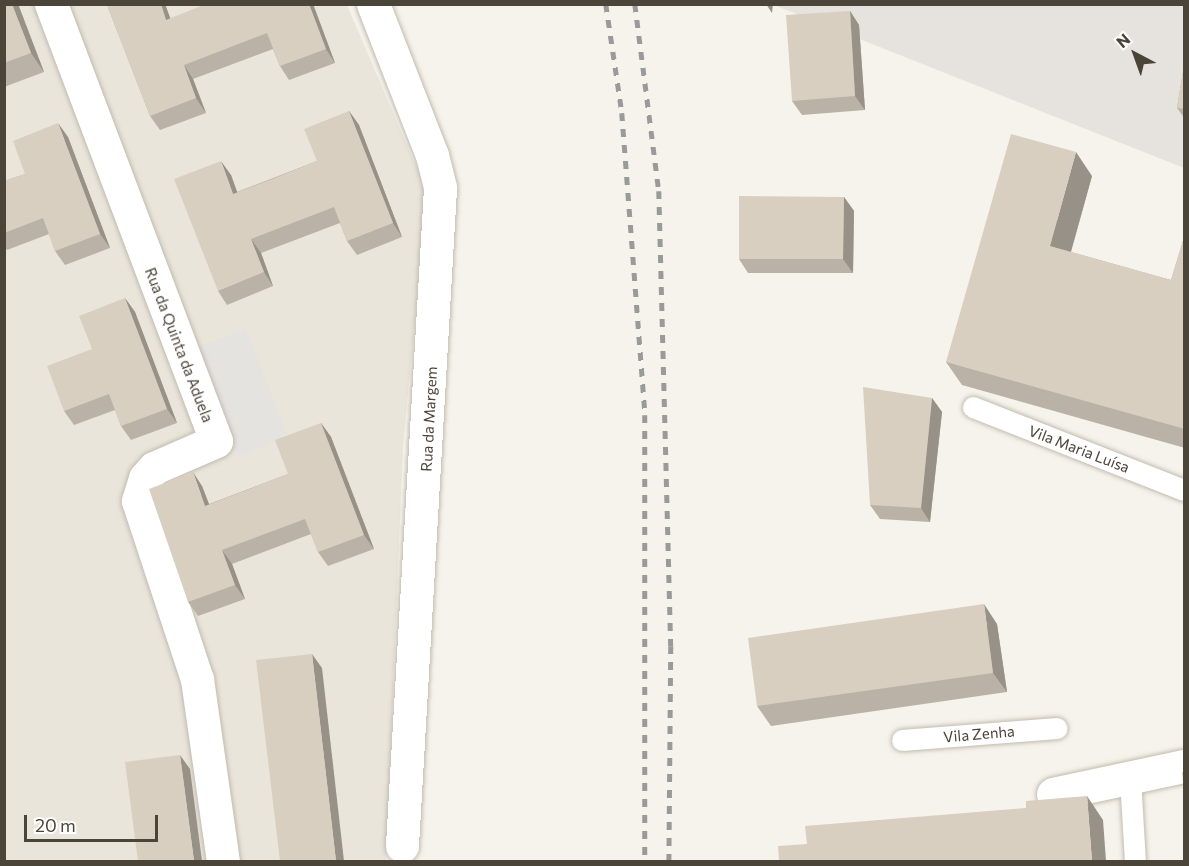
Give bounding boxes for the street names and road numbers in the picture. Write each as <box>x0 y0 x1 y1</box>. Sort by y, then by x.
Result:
street label: Rua da Quinta da Aduela <box>141 265 217 425</box>
street label: Rua da Margem <box>417 366 441 472</box>
street label: Vila Maria Luísa <box>1026 421 1132 477</box>
street label: Vila Zenha <box>943 722 1015 746</box>

